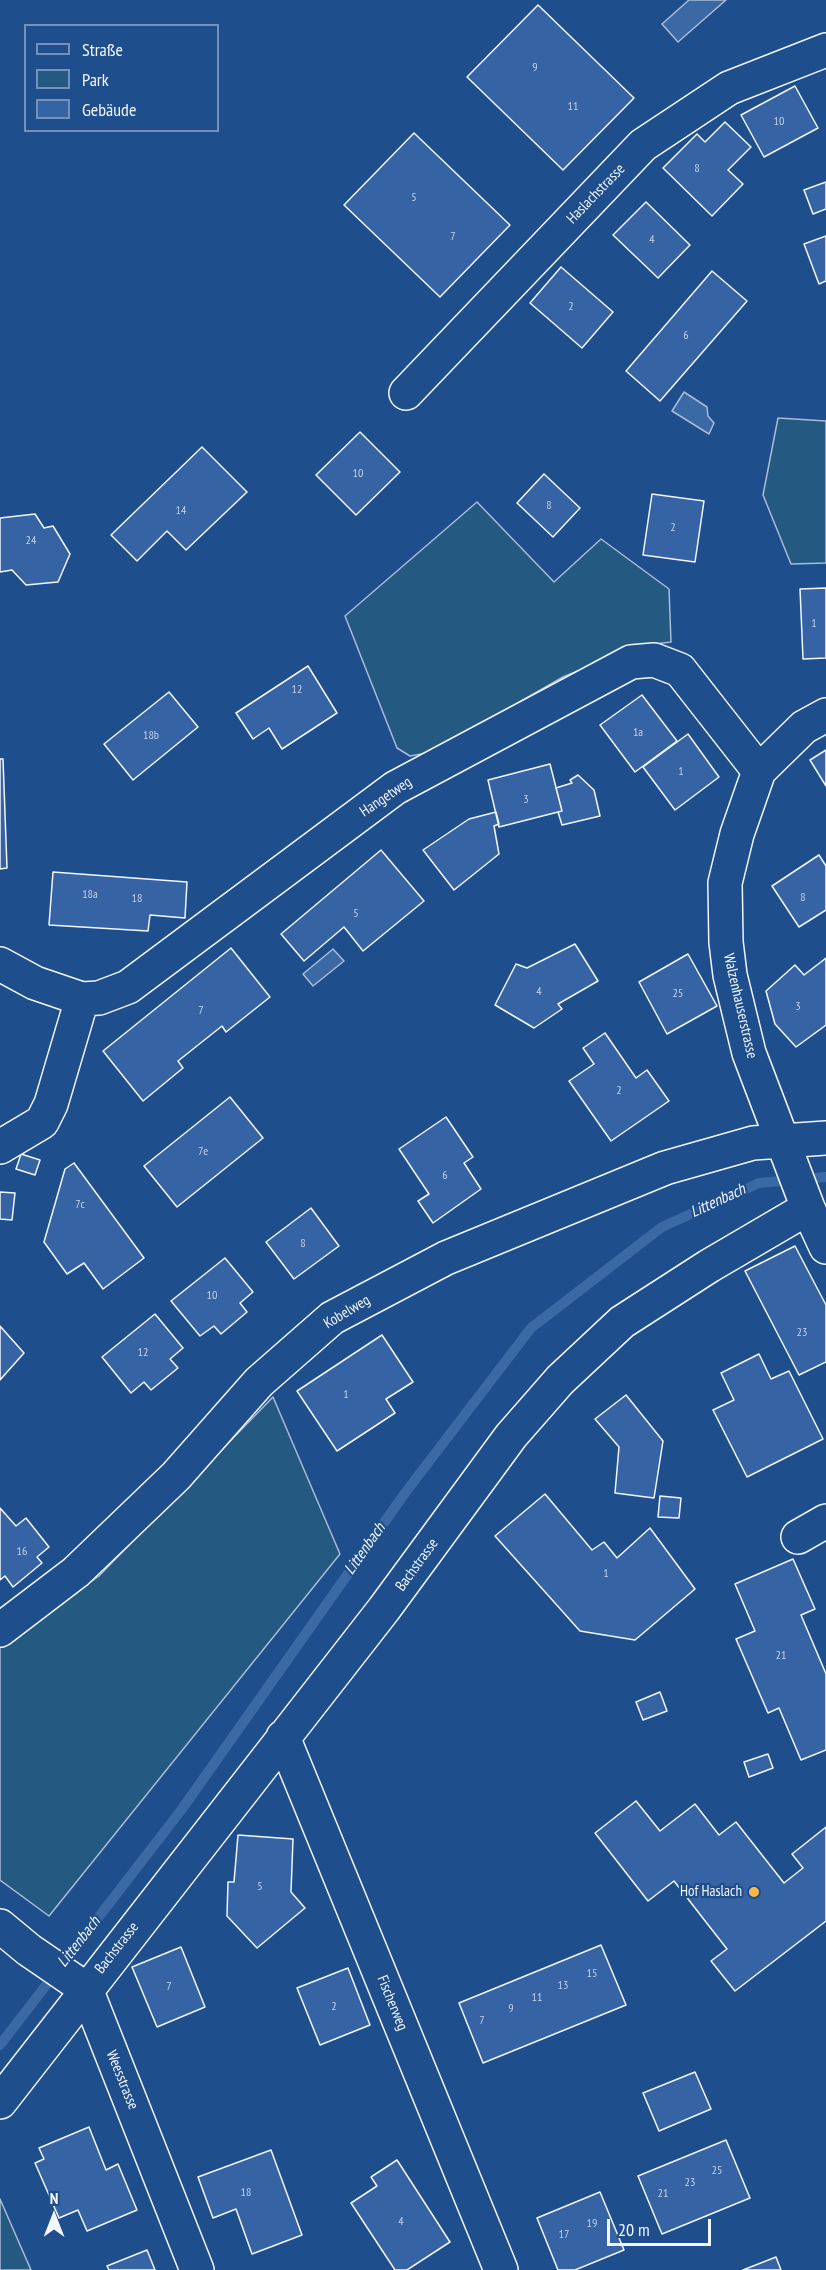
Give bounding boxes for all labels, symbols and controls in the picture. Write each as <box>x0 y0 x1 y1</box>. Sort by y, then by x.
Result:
legend <box>24 24 219 132</box>
text: Straße <box>82 38 123 61</box>
house number: 9 <box>532 61 538 75</box>
text: Park <box>82 68 109 91</box>
text: Gebäude <box>82 98 136 121</box>
house number: 11 <box>568 100 578 114</box>
house number: 10 <box>774 115 784 129</box>
street label: Haslachstrasse <box>563 160 629 228</box>
house number: 8 <box>694 162 700 176</box>
house number: 5 <box>411 191 417 205</box>
house number: 7 <box>450 230 456 244</box>
house number: 4 <box>649 233 655 247</box>
house number: 2 <box>568 300 574 314</box>
house number: 6 <box>683 329 689 343</box>
house number: 10 <box>353 467 363 481</box>
house number: 8 <box>546 499 552 513</box>
house number: 14 <box>176 504 186 518</box>
house number: 2 <box>670 521 676 535</box>
house number: 24 <box>26 534 36 548</box>
house number: 1 <box>811 617 817 631</box>
house number: 12 <box>292 683 302 697</box>
house number: 1a <box>633 726 643 740</box>
house number: 18b <box>143 729 159 743</box>
house number: 1 <box>678 765 684 779</box>
street label: Hangetweg <box>357 773 415 821</box>
house number: 3 <box>523 793 529 807</box>
house number: 18a <box>82 888 98 902</box>
house number: 8 <box>800 891 806 905</box>
house number: 18 <box>132 892 142 906</box>
house number: 5 <box>353 907 359 921</box>
street label: Walzenhauserstrasse <box>719 952 761 1060</box>
house number: 4 <box>536 985 542 999</box>
house number: 25 <box>673 987 683 1001</box>
house number: 3 <box>795 1000 801 1014</box>
house number: 7 <box>198 1004 204 1018</box>
house number: 2 <box>616 1084 622 1098</box>
house number: 7e <box>198 1145 208 1159</box>
house number: 6 <box>442 1169 448 1183</box>
water label: Littenbach <box>687 1180 749 1222</box>
house number: 7c <box>75 1198 85 1212</box>
house number: 8 <box>300 1237 306 1251</box>
house number: 10 <box>207 1289 217 1303</box>
street label: Kobelweg <box>321 1291 373 1333</box>
house number: 23 <box>797 1326 807 1340</box>
house number: 12 <box>138 1346 148 1360</box>
house number: 1 <box>343 1388 349 1402</box>
water label: Littenbach <box>340 1520 390 1578</box>
street label: Bachstrasse <box>392 1535 442 1595</box>
house number: 16 <box>17 1545 27 1559</box>
house number: 1 <box>603 1567 609 1581</box>
house number: 21 <box>776 1649 786 1663</box>
house number: 5 <box>257 1880 263 1894</box>
place label: Hof Haslach <box>680 1883 742 1901</box>
marker: Hof Haslach <box>747 1885 761 1899</box>
water label: Littenbach <box>53 1913 105 1971</box>
street label: Bachstrasse <box>91 1919 143 1977</box>
house number: 15 <box>587 1967 597 1981</box>
street label: Fischerweg <box>373 1973 411 2033</box>
house number: 13 <box>558 1979 568 1993</box>
house number: 7 <box>166 1980 172 1994</box>
house number: 11 <box>532 1991 542 2005</box>
house number: 2 <box>331 2000 337 2014</box>
house number: 9 <box>508 2002 514 2016</box>
house number: 7 <box>479 2014 485 2028</box>
street label: Weesstrasse <box>102 2048 142 2112</box>
house number: 25 <box>712 2164 722 2178</box>
house number: 23 <box>685 2176 695 2190</box>
north arrow <box>24 2186 84 2246</box>
house number: 18 <box>241 2186 251 2200</box>
house number: 21 <box>658 2187 668 2201</box>
text: N <box>50 2188 58 2208</box>
scale bar <box>610 2207 714 2245</box>
house number: 4 <box>398 2215 404 2229</box>
house number: 19 <box>587 2217 597 2231</box>
text: 20 m <box>618 2218 650 2241</box>
house number: 17 <box>559 2228 569 2242</box>

